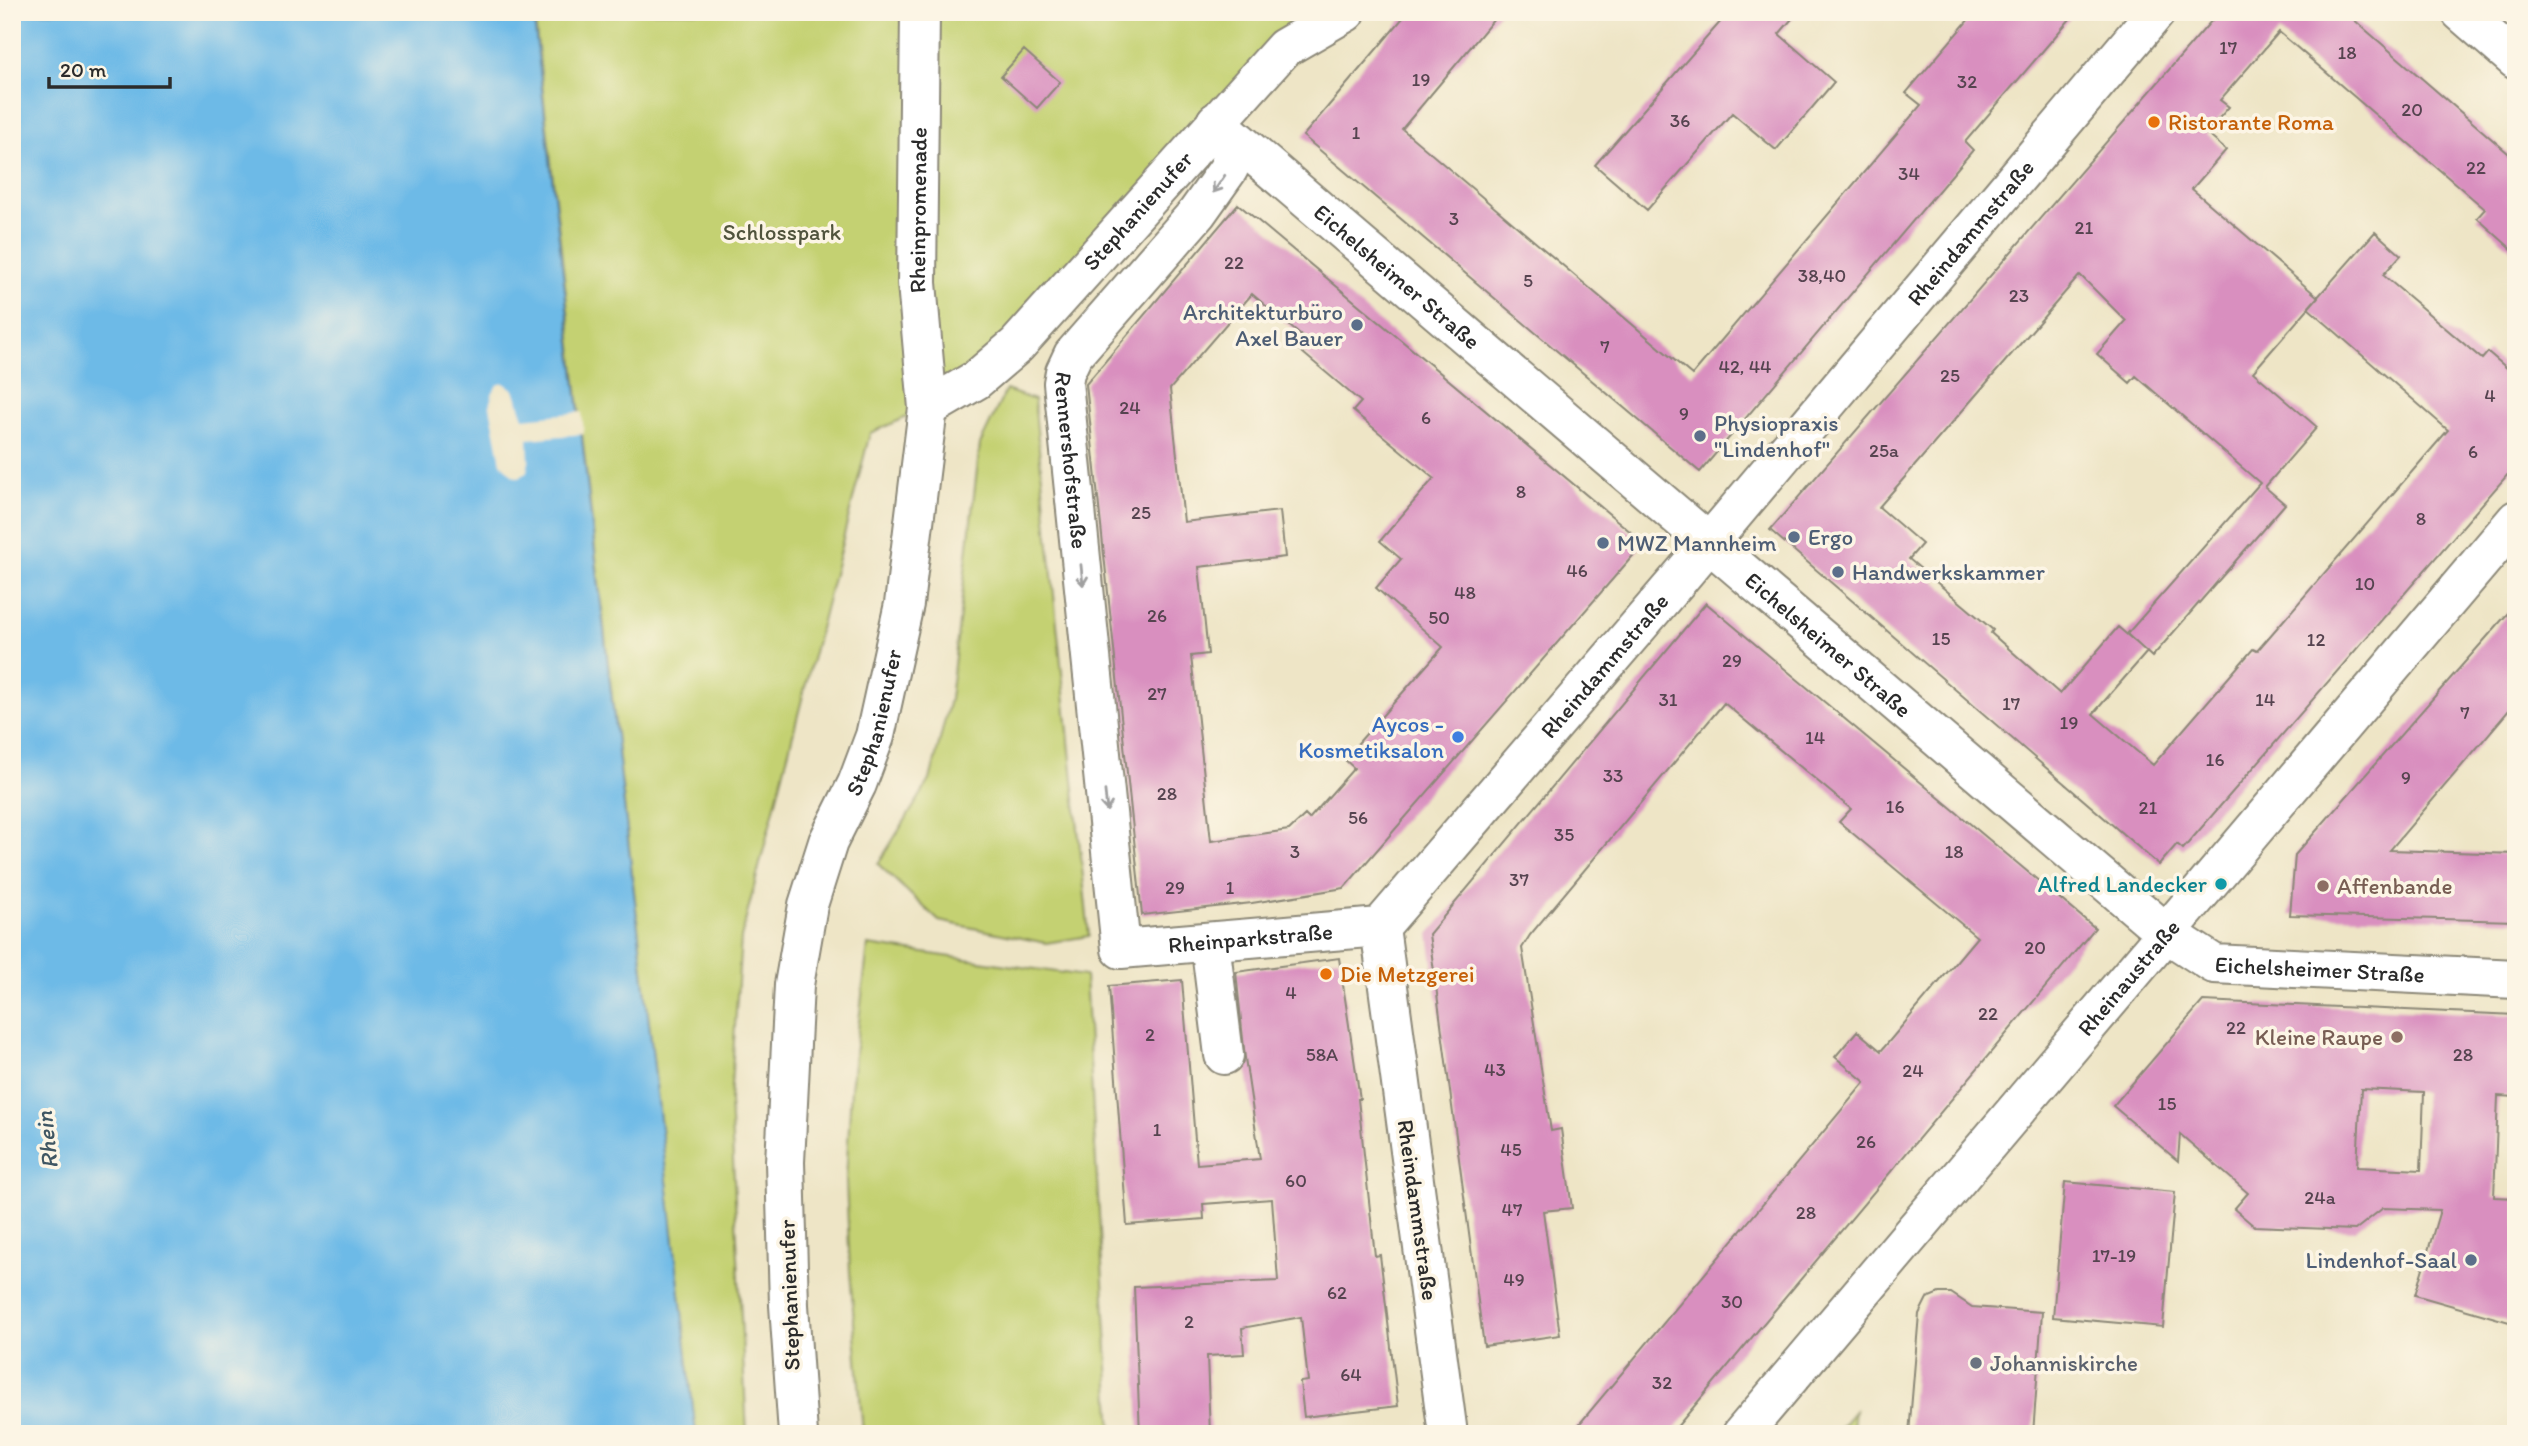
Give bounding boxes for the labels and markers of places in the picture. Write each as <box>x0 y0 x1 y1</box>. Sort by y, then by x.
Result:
place label: Ristorante Roma <box>2168 108 2334 136</box>
marker: Ristorante Roma <box>2146 114 2162 130</box>
place label: Architekturbüro Axel Bauer <box>1183 298 1343 352</box>
marker: Architekturbüro Axel Bauer <box>1349 317 1365 333</box>
place label: Physiopraxis "Lindenhof" <box>1714 409 1839 463</box>
marker: Physiopraxis "Lindenhof" <box>1692 428 1708 444</box>
place label: Ergo <box>1808 523 1853 551</box>
place label: MWZ Mannheim <box>1617 529 1777 557</box>
marker: Ergo <box>1786 529 1802 545</box>
marker: MWZ Mannheim <box>1595 535 1611 551</box>
place label: Handwerkskammer <box>1852 558 2045 586</box>
marker: Handwerkskammer <box>1830 564 1846 580</box>
place label: Aycos - Kosmetiksalon <box>1298 710 1444 764</box>
marker: Aycos - Kosmetiksalon <box>1450 729 1466 745</box>
place label: Alfred Landecker <box>2038 870 2207 898</box>
place label: Affenbande <box>2337 872 2453 900</box>
marker: Alfred Landecker <box>2213 876 2229 892</box>
marker: Affenbande <box>2315 878 2331 894</box>
place label: Die Metzgerei <box>1340 960 1475 988</box>
marker: Die Metzgerei <box>1318 966 1334 982</box>
place label: Kleine Raupe <box>2255 1023 2383 1051</box>
marker: Kleine Raupe <box>2389 1029 2405 1045</box>
place label: Lindenhof-Saal <box>2306 1246 2457 1274</box>
marker: Lindenhof-Saal <box>2463 1252 2479 1268</box>
place label: Johanniskirche <box>1990 1349 2138 1377</box>
marker: Johanniskirche <box>1968 1355 1984 1371</box>

